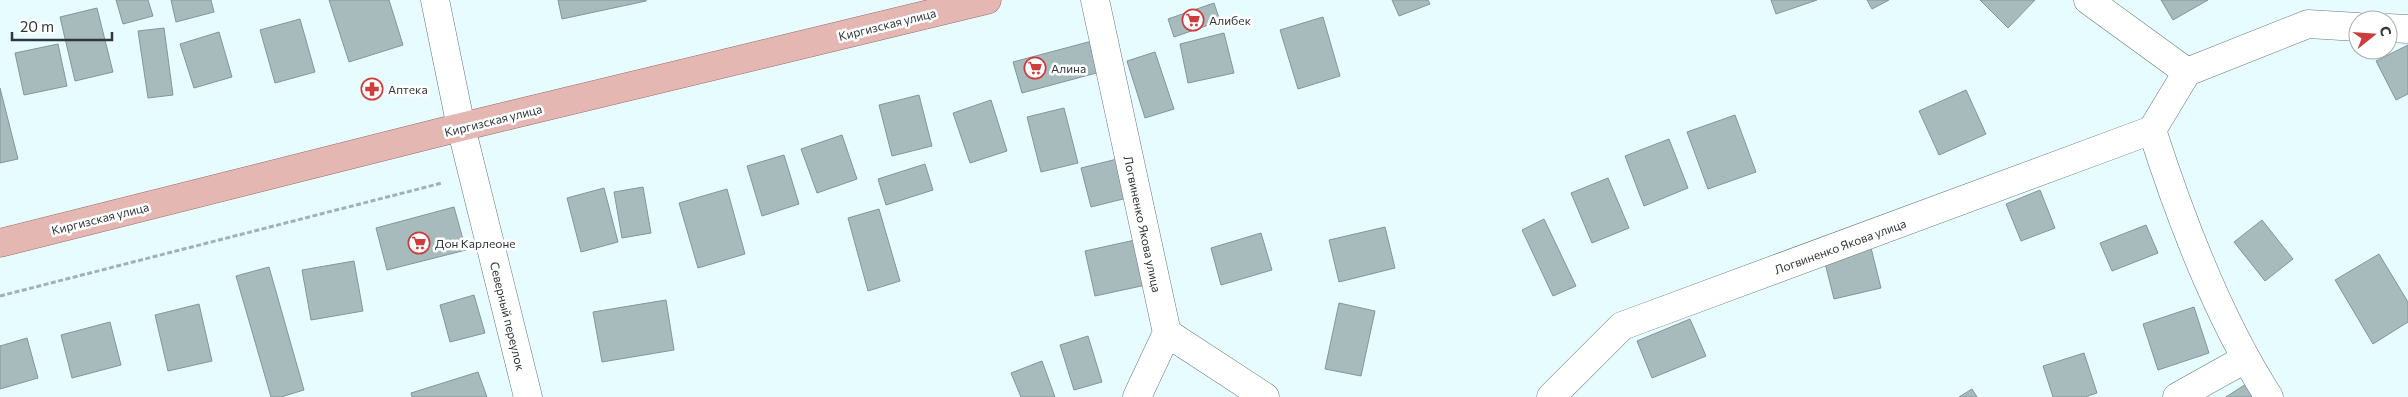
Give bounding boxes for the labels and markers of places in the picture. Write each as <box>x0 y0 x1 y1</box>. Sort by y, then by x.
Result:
supermarket icon: Алибек <box>1181 8 1205 32</box>
place label: Алибек <box>1209 13 1252 27</box>
supermarket icon: Алина <box>1023 56 1047 80</box>
place label: Алина <box>1051 61 1086 75</box>
pharmacy icon: Аптека <box>360 77 384 101</box>
place label: Аптека <box>388 82 428 96</box>
supermarket icon: Дон Карлеоне <box>407 231 431 255</box>
place label: Дон Карлеоне <box>435 236 516 250</box>

